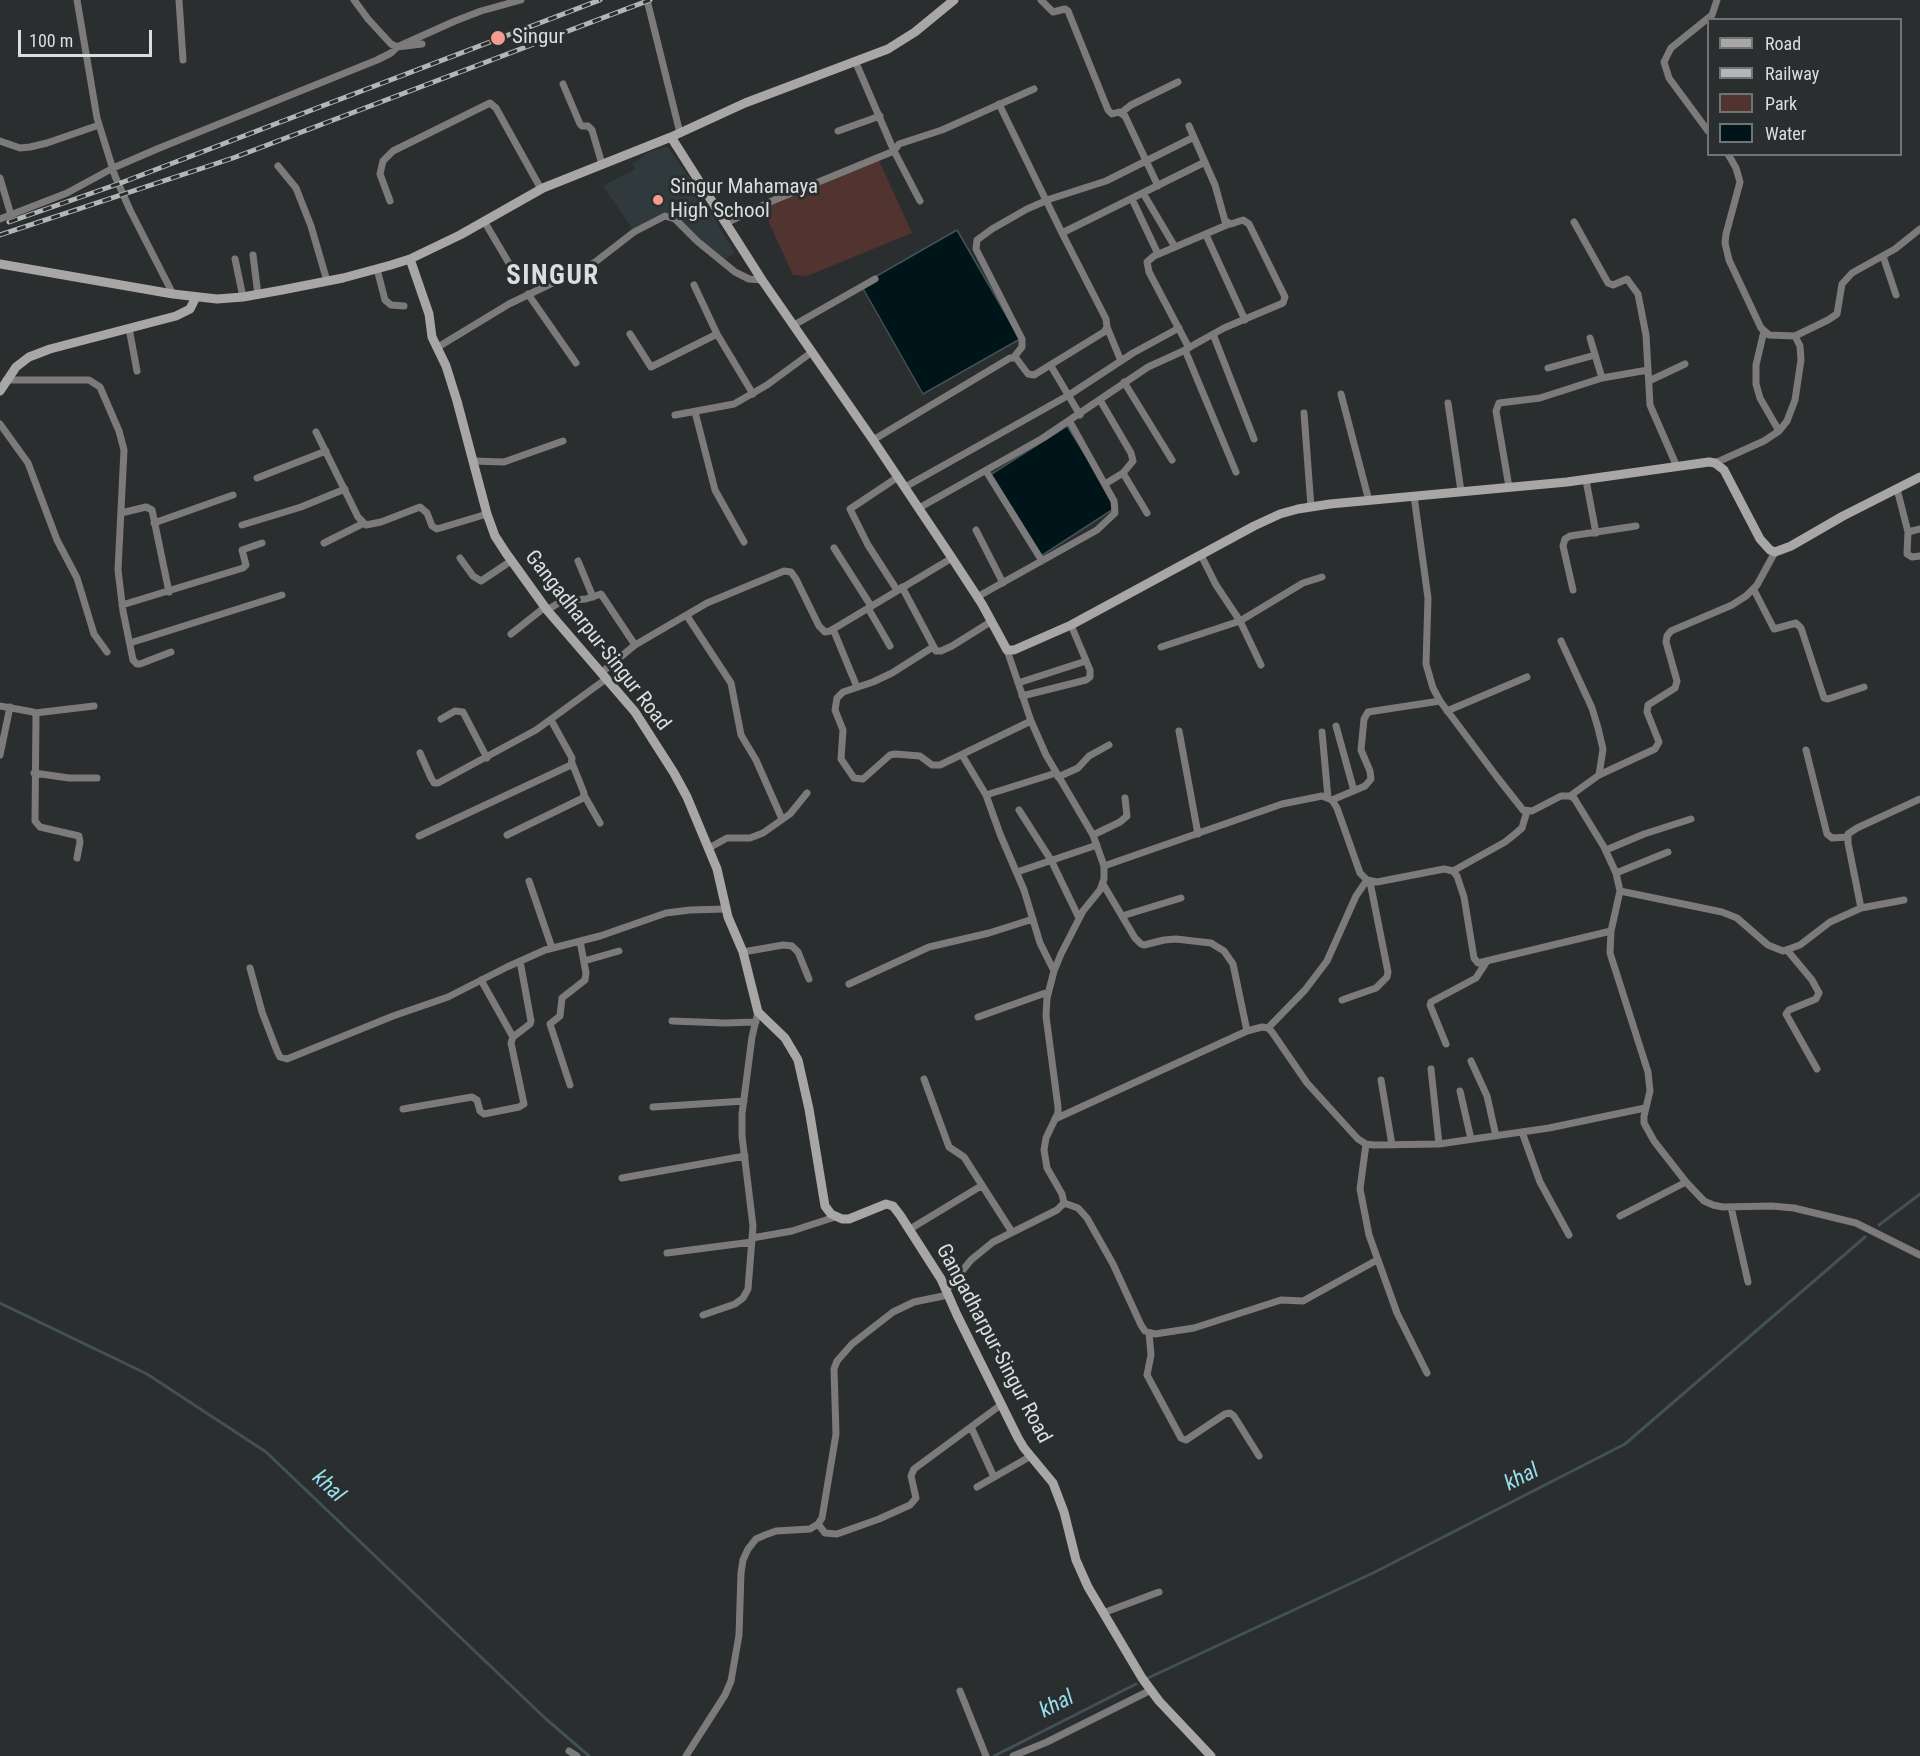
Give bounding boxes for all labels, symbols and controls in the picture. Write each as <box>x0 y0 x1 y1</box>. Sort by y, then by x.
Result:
scale bar <box>21 18 154 56</box>
legend <box>1707 18 1902 156</box>
place label: Singur <box>512 25 565 51</box>
marker: Singur <box>489 29 507 47</box>
text: 100 m <box>29 30 73 51</box>
text: Road <box>1765 33 1801 54</box>
text: Railway <box>1765 63 1819 84</box>
text: Park <box>1765 93 1797 114</box>
text: Water <box>1765 123 1806 144</box>
place label: Singur Mahamaya High School <box>670 175 818 225</box>
marker: Singur Mahamaya High School <box>651 193 665 207</box>
district label: SINGUR <box>506 261 600 293</box>
street label: Gangadharpur-Singur Road <box>519 546 675 736</box>
street label: Gangadharpur-Singur Road <box>930 1240 1056 1448</box>
water label: khal <box>1500 1458 1544 1498</box>
water label: khal <box>306 1465 350 1509</box>
water label: khal <box>1035 1685 1079 1725</box>

